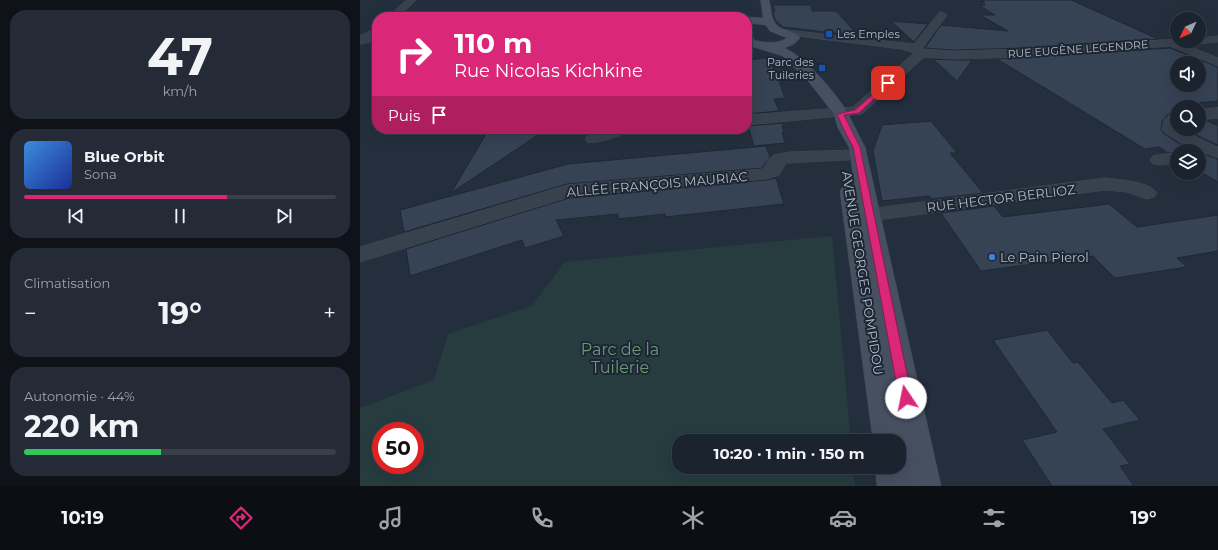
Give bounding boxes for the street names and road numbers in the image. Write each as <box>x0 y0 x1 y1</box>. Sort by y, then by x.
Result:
street label: RUE EUGÈNE LEGENDRE <box>1007 37 1149 61</box>
street label: ALLÉE FRANÇOIS MAURIAC <box>566 168 748 200</box>
street label: AVENUE GEORGES POMPIDOU <box>839 170 887 376</box>
street label: RUE HECTOR BERLIOZ <box>926 181 1077 215</box>

